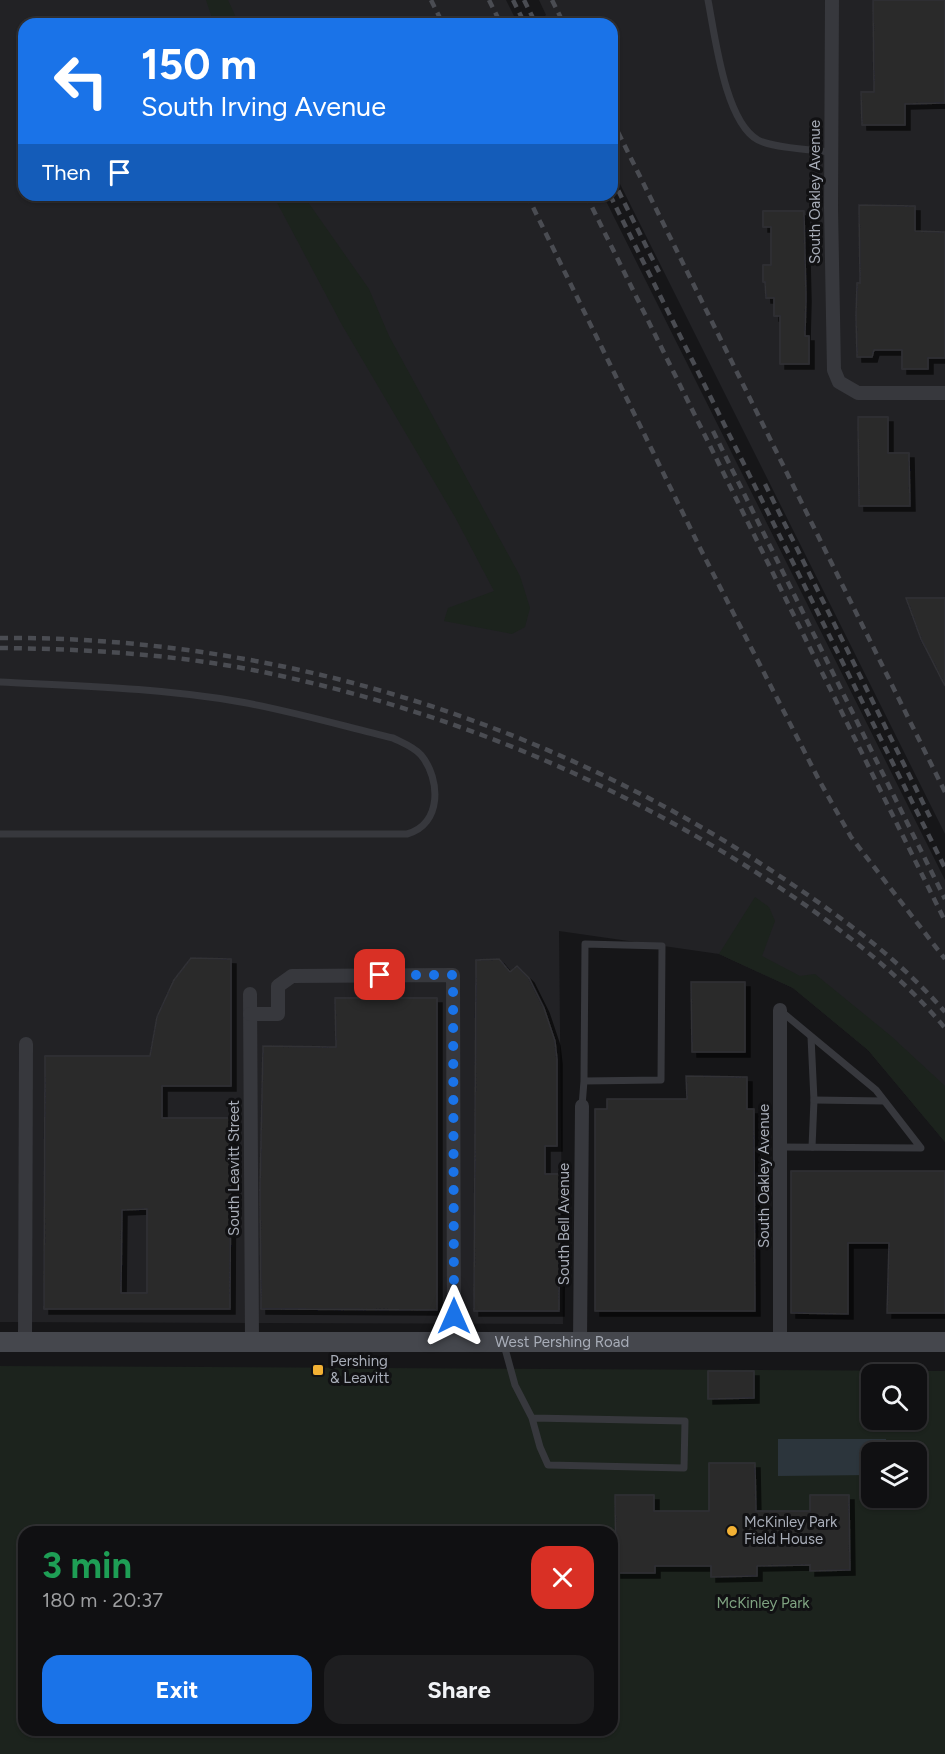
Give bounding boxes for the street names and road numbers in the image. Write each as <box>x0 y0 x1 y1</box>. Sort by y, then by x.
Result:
street label: South Oakley Avenue <box>806 120 824 264</box>
street label: South Leavitt Street <box>225 1100 243 1236</box>
street label: South Oakley Avenue <box>755 1104 773 1248</box>
street label: South Bell Avenue <box>555 1163 573 1285</box>
street label: West Pershing Road <box>495 1333 629 1351</box>

